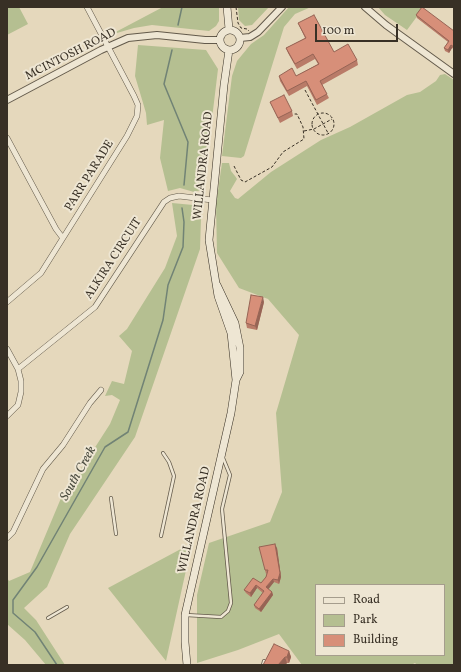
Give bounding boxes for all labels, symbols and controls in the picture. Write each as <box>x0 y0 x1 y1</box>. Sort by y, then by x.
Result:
scale bar <box>317 16 400 42</box>
text: 100 m <box>322 23 354 39</box>
street label: MCINTOSH ROAD <box>23 26 119 84</box>
street label: WILLANDRA ROAD <box>191 111 217 221</box>
street label: PARR PARADE <box>62 138 118 214</box>
street label: ALKIRA CIRCUIT <box>82 216 146 302</box>
water label: South Creek <box>58 444 100 504</box>
street label: WILLANDRA ROAD <box>176 465 214 575</box>
legend <box>315 584 445 656</box>
text: Road <box>353 592 380 608</box>
text: Park <box>353 612 378 628</box>
text: Building <box>353 632 398 648</box>

